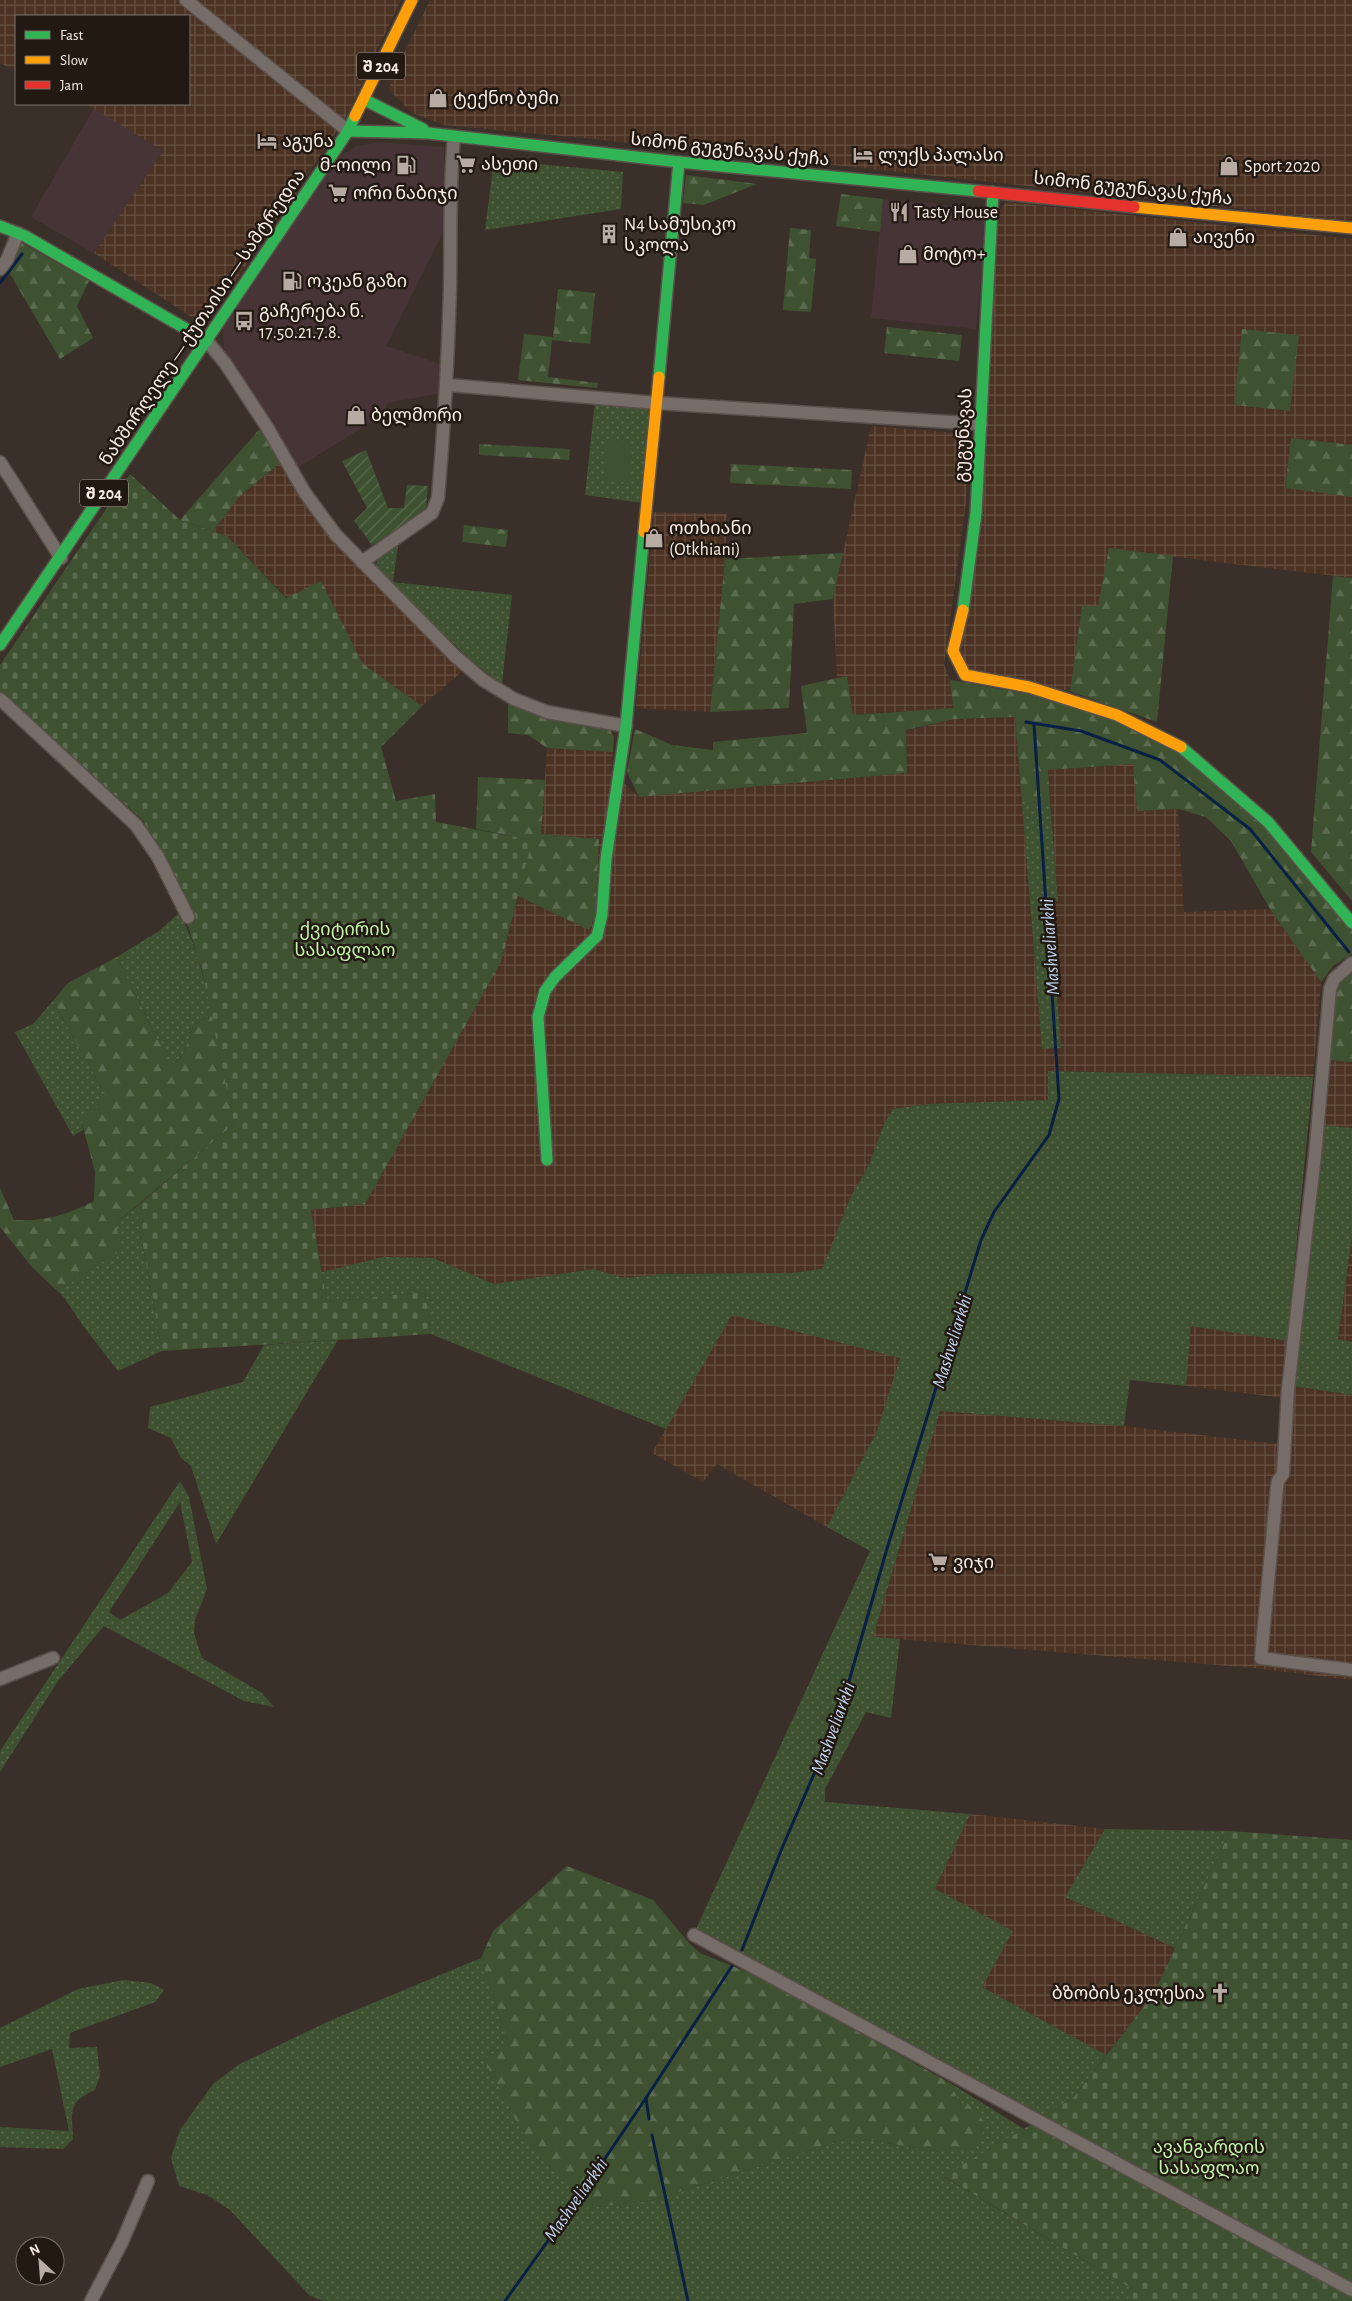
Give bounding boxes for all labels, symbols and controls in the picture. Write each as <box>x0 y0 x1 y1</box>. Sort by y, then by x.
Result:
legend <box>15 15 190 105</box>
text: Fast <box>60 28 84 43</box>
road number: შ 204 <box>357 52 405 80</box>
text: Slow <box>60 53 88 68</box>
text: Jam <box>60 78 83 93</box>
shop icon: ტექნო ბუმი <box>427 87 449 109</box>
place label: ტექნო ბუმი <box>453 90 559 109</box>
hotel icon: აგუნა <box>256 130 278 152</box>
street label: სიმონ გუგუნავას ქუჩა <box>630 131 830 170</box>
place label: აგუნა <box>282 133 334 152</box>
hotel icon: ლუქს პალასი <box>852 144 874 166</box>
place label: ლუქს პალასი <box>878 147 1004 166</box>
supermarket icon: ასეთი <box>455 153 477 175</box>
fuel station icon: მ-ოილი <box>395 154 417 176</box>
shop icon: Sport 2020 <box>1218 155 1240 177</box>
place label: ასეთი <box>481 156 538 175</box>
place label: მ-ოილი <box>320 157 391 176</box>
place label: Sport 2020 <box>1244 158 1320 176</box>
street label: ნახშირღელე — ქუთაისი — სამტრედია <box>96 166 310 469</box>
street label: სიმონ გუგუნავას ქუჩა <box>1033 170 1233 209</box>
supermarket icon: ორი ნაბიჯი <box>327 182 349 204</box>
place label: ორი ნაბიჯი <box>353 184 458 204</box>
restaurant icon: Tasty House <box>888 201 910 223</box>
place label: Tasty House <box>914 204 998 222</box>
place label: N4 სამუსიკო სკოლა <box>624 216 736 256</box>
building icon: N4 სამუსიკო სკოლა <box>598 223 620 245</box>
shop icon: აივენი <box>1167 226 1189 248</box>
place label: აივენი <box>1193 229 1255 248</box>
shop icon: მოტო+ <box>897 243 919 265</box>
place label: მოტო+ <box>923 246 986 265</box>
fuel station icon: ოკეან გაზი <box>281 270 303 292</box>
place label: ოკეან გაზი <box>307 273 407 292</box>
place label: გაჩერება ნ. 17.50.21.7.8. <box>259 302 364 342</box>
bus stop icon: გაჩერება ნ. 17.50.21.7.8. <box>233 310 255 332</box>
street label: გუგუნავას <box>953 387 976 483</box>
shop icon: ბელმორი <box>345 404 367 426</box>
place label: ბელმორი <box>371 406 462 426</box>
road number: შ 204 <box>80 479 128 506</box>
place label: ოთხიანი (Otkhiani) <box>669 520 752 559</box>
shop icon: ოთხიანი (Otkhiani) <box>643 527 665 549</box>
water label: Mashveliarkhi <box>1038 898 1063 996</box>
park label: ქვიტირის სასაფლაო <box>295 920 395 961</box>
water label: Mashveliarkhi <box>929 1292 976 1390</box>
supermarket icon: ვიჯი <box>927 1551 949 1573</box>
place label: ვიჯი <box>953 1554 994 1573</box>
water label: Mashveliarkhi <box>808 1680 859 1777</box>
church icon: ბზობის ეკლესია <box>1209 1982 1231 2004</box>
place label: ბზობის ეკლესია <box>1052 1985 1205 2004</box>
park label: ავანგარდის სასაფლაო <box>1153 2138 1265 2179</box>
water label: Mashveliarkhi <box>541 2155 612 2245</box>
north arrow <box>15 2236 65 2286</box>
text: N <box>27 2242 42 2259</box>

